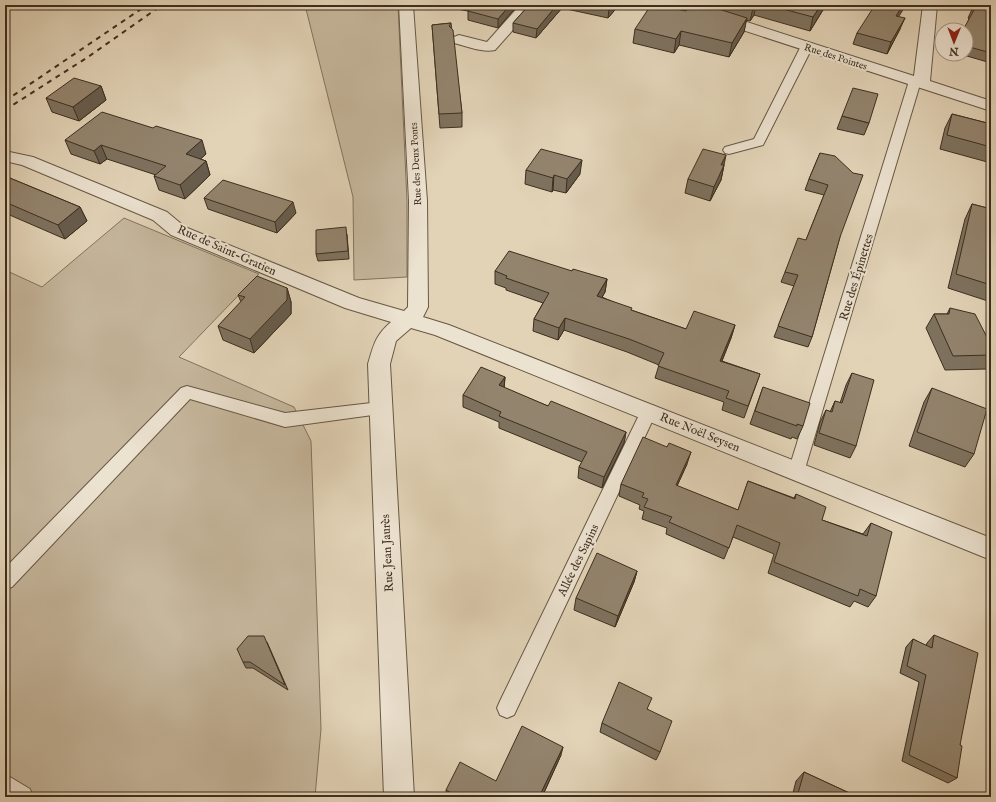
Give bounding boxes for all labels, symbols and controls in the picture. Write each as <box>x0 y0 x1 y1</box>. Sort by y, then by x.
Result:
north arrow <box>934 22 974 62</box>
street label: Rue des Pointes <box>802 41 869 74</box>
text: N <box>948 44 960 58</box>
street label: Rue des Deux Ponts <box>408 122 425 206</box>
street label: Rue de Saint-Gratien <box>175 222 279 279</box>
street label: Rue des Épinettes <box>835 232 878 323</box>
street label: Rue Noël Seysen <box>658 410 743 456</box>
street label: Rue Jean Jaurès <box>378 514 398 592</box>
street label: Allée des Sapins <box>554 522 603 600</box>

